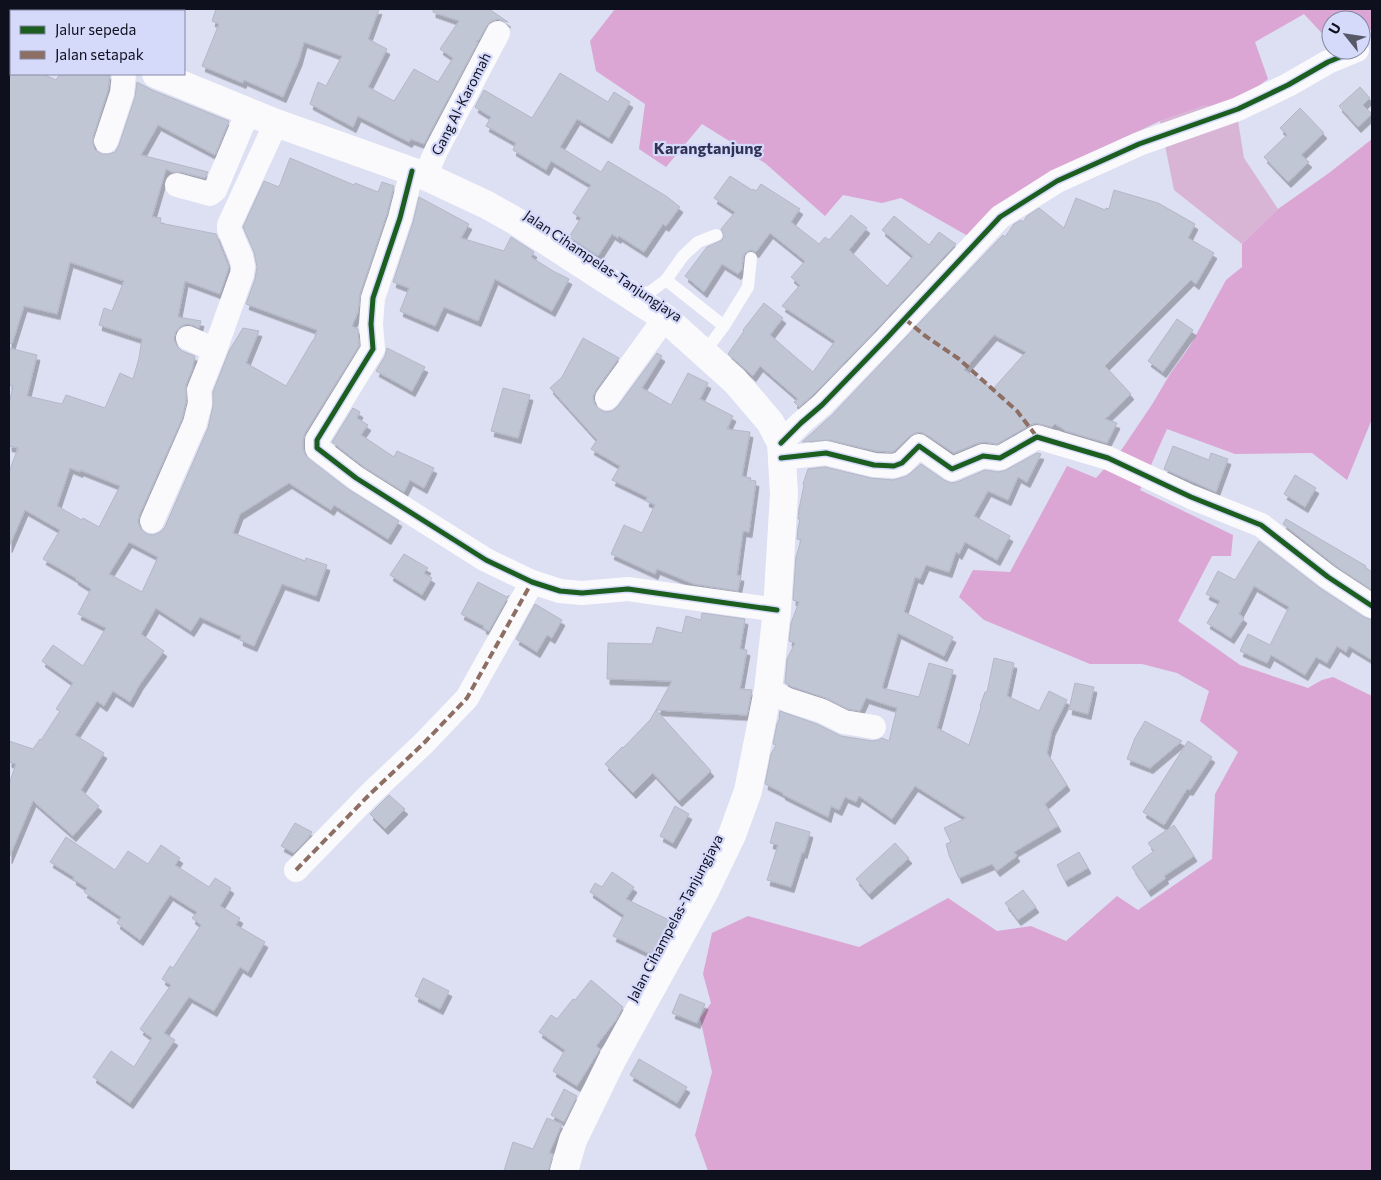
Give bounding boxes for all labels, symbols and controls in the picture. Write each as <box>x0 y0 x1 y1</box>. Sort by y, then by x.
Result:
legend <box>10 10 185 75</box>
north arrow <box>1321 10 1371 60</box>
text: Jalur sepeda <box>55 20 136 38</box>
text: U <box>1324 20 1344 37</box>
text: Jalan setapak <box>55 45 144 63</box>
street label: Gang Al-Karomah <box>427 50 494 158</box>
district label: Karangtanjung <box>654 138 763 157</box>
street label: Jalan Cihampelas-Tanjungjaya <box>521 206 686 325</box>
street label: Jalan Cihampelas-Tanjungjaya <box>623 831 726 1004</box>

